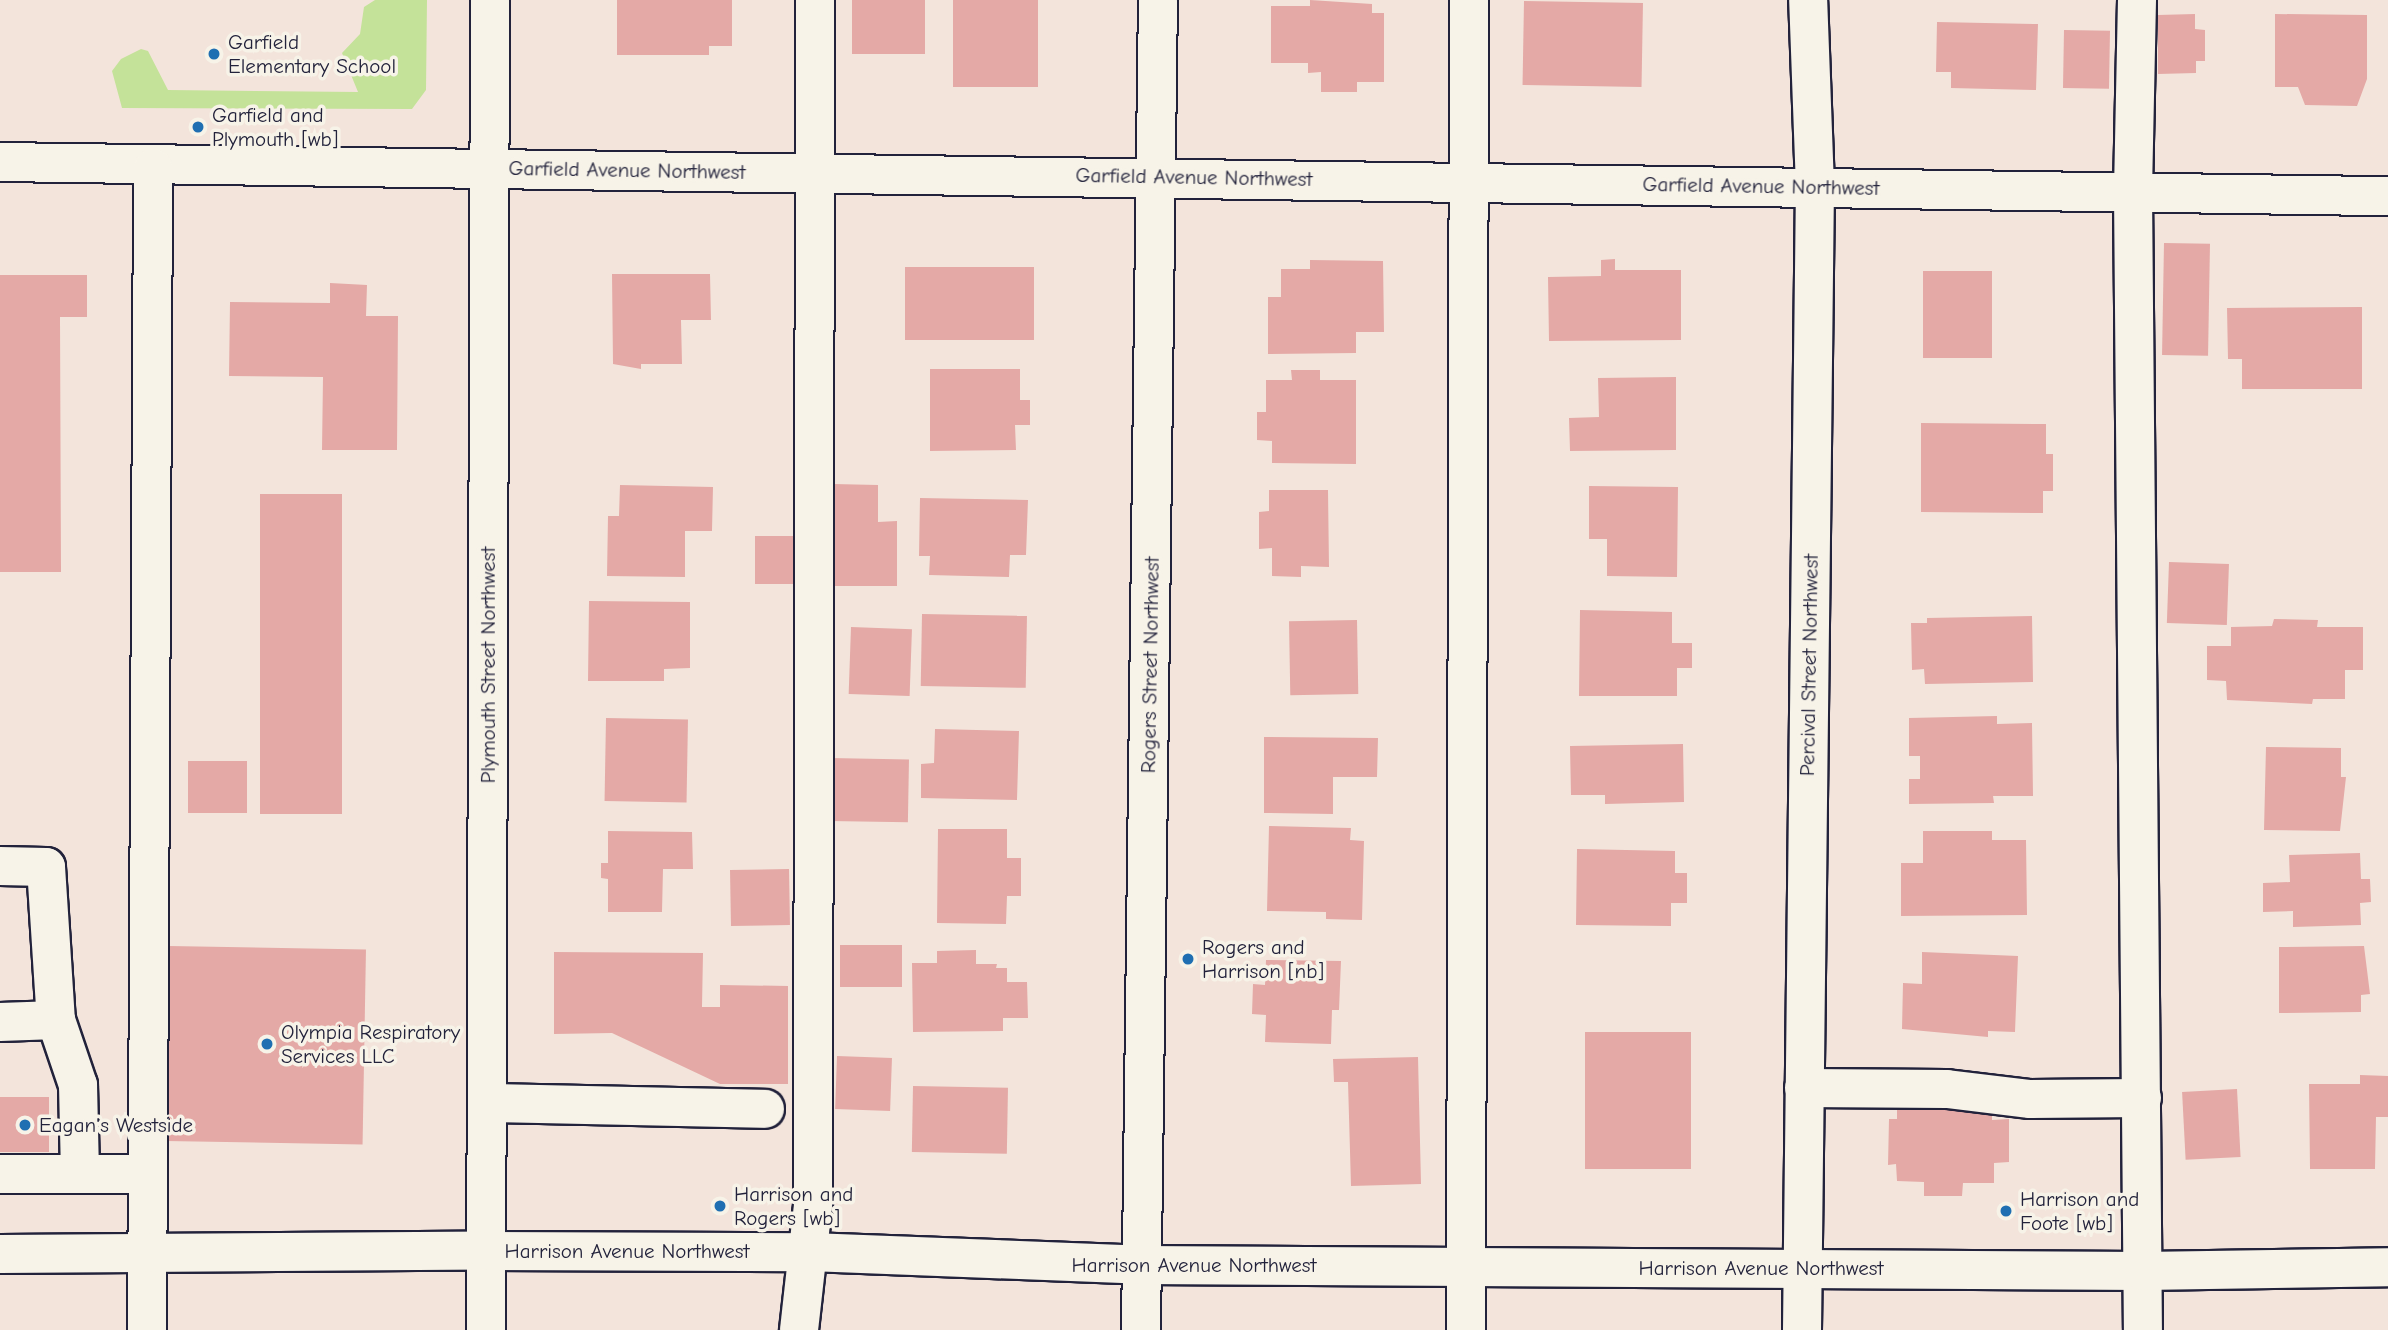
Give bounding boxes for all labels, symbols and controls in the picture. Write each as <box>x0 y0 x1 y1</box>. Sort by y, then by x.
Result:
place label: Garfield Elementary School <box>228 29 396 79</box>
marker: Garfield Elementary School <box>206 46 222 62</box>
place label: Garfield and Plymouth [wb] <box>212 102 338 152</box>
marker: Garfield and Plymouth [wb] <box>190 119 206 135</box>
street label: Garfield Avenue Northwest <box>508 155 746 185</box>
street label: Garfield Avenue Northwest <box>1075 162 1313 192</box>
street label: Garfield Avenue Northwest <box>1642 171 1880 201</box>
street label: Plymouth Street Northwest <box>475 547 501 783</box>
street label: Percival Street Northwest <box>1794 554 1824 776</box>
street label: Rogers Street Northwest <box>1136 556 1164 774</box>
place label: Rogers and Harrison [nb] <box>1202 934 1324 984</box>
marker: Rogers and Harrison [nb] <box>1180 951 1196 967</box>
place label: Olympia Respiratory Services LLC <box>281 1019 460 1069</box>
marker: Olympia Respiratory Services LLC <box>259 1036 275 1052</box>
place label: Eagan's Westside <box>39 1112 193 1138</box>
marker: Eagan's Westside <box>17 1117 33 1133</box>
place label: Harrison and Rogers [wb] <box>734 1181 853 1231</box>
place label: Harrison and Foote [wb] <box>2020 1186 2139 1236</box>
marker: Harrison and Rogers [wb] <box>712 1198 728 1214</box>
marker: Harrison and Foote [wb] <box>1998 1203 2014 1219</box>
street label: Harrison Avenue Northwest <box>505 1238 749 1264</box>
street label: Harrison Avenue Northwest <box>1072 1252 1316 1278</box>
street label: Harrison Avenue Northwest <box>1639 1255 1883 1281</box>

